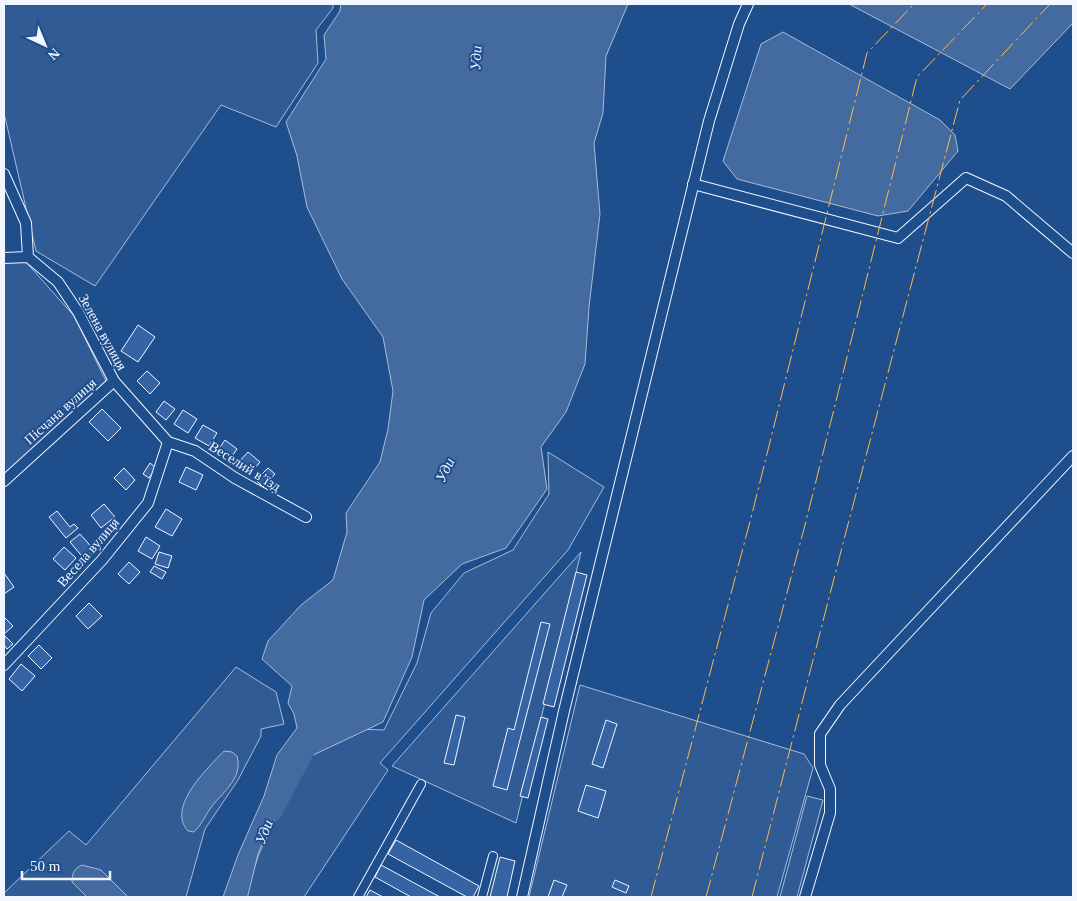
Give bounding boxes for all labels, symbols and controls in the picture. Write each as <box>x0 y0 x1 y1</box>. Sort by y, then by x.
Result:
north arrow <box>20 20 70 70</box>
text: N <box>45 45 63 63</box>
water label: Уди <box>467 45 485 71</box>
street label: Зелена вулиця <box>76 292 130 373</box>
street label: Пісчана вулиця <box>21 375 100 448</box>
street label: Веселий в’їзд <box>206 438 283 494</box>
water label: Уди <box>432 455 458 485</box>
street label: Весела вулиця <box>54 514 123 590</box>
water label: Уди <box>252 817 276 847</box>
scale bar <box>22 848 110 880</box>
text: 50 m <box>30 858 61 874</box>

